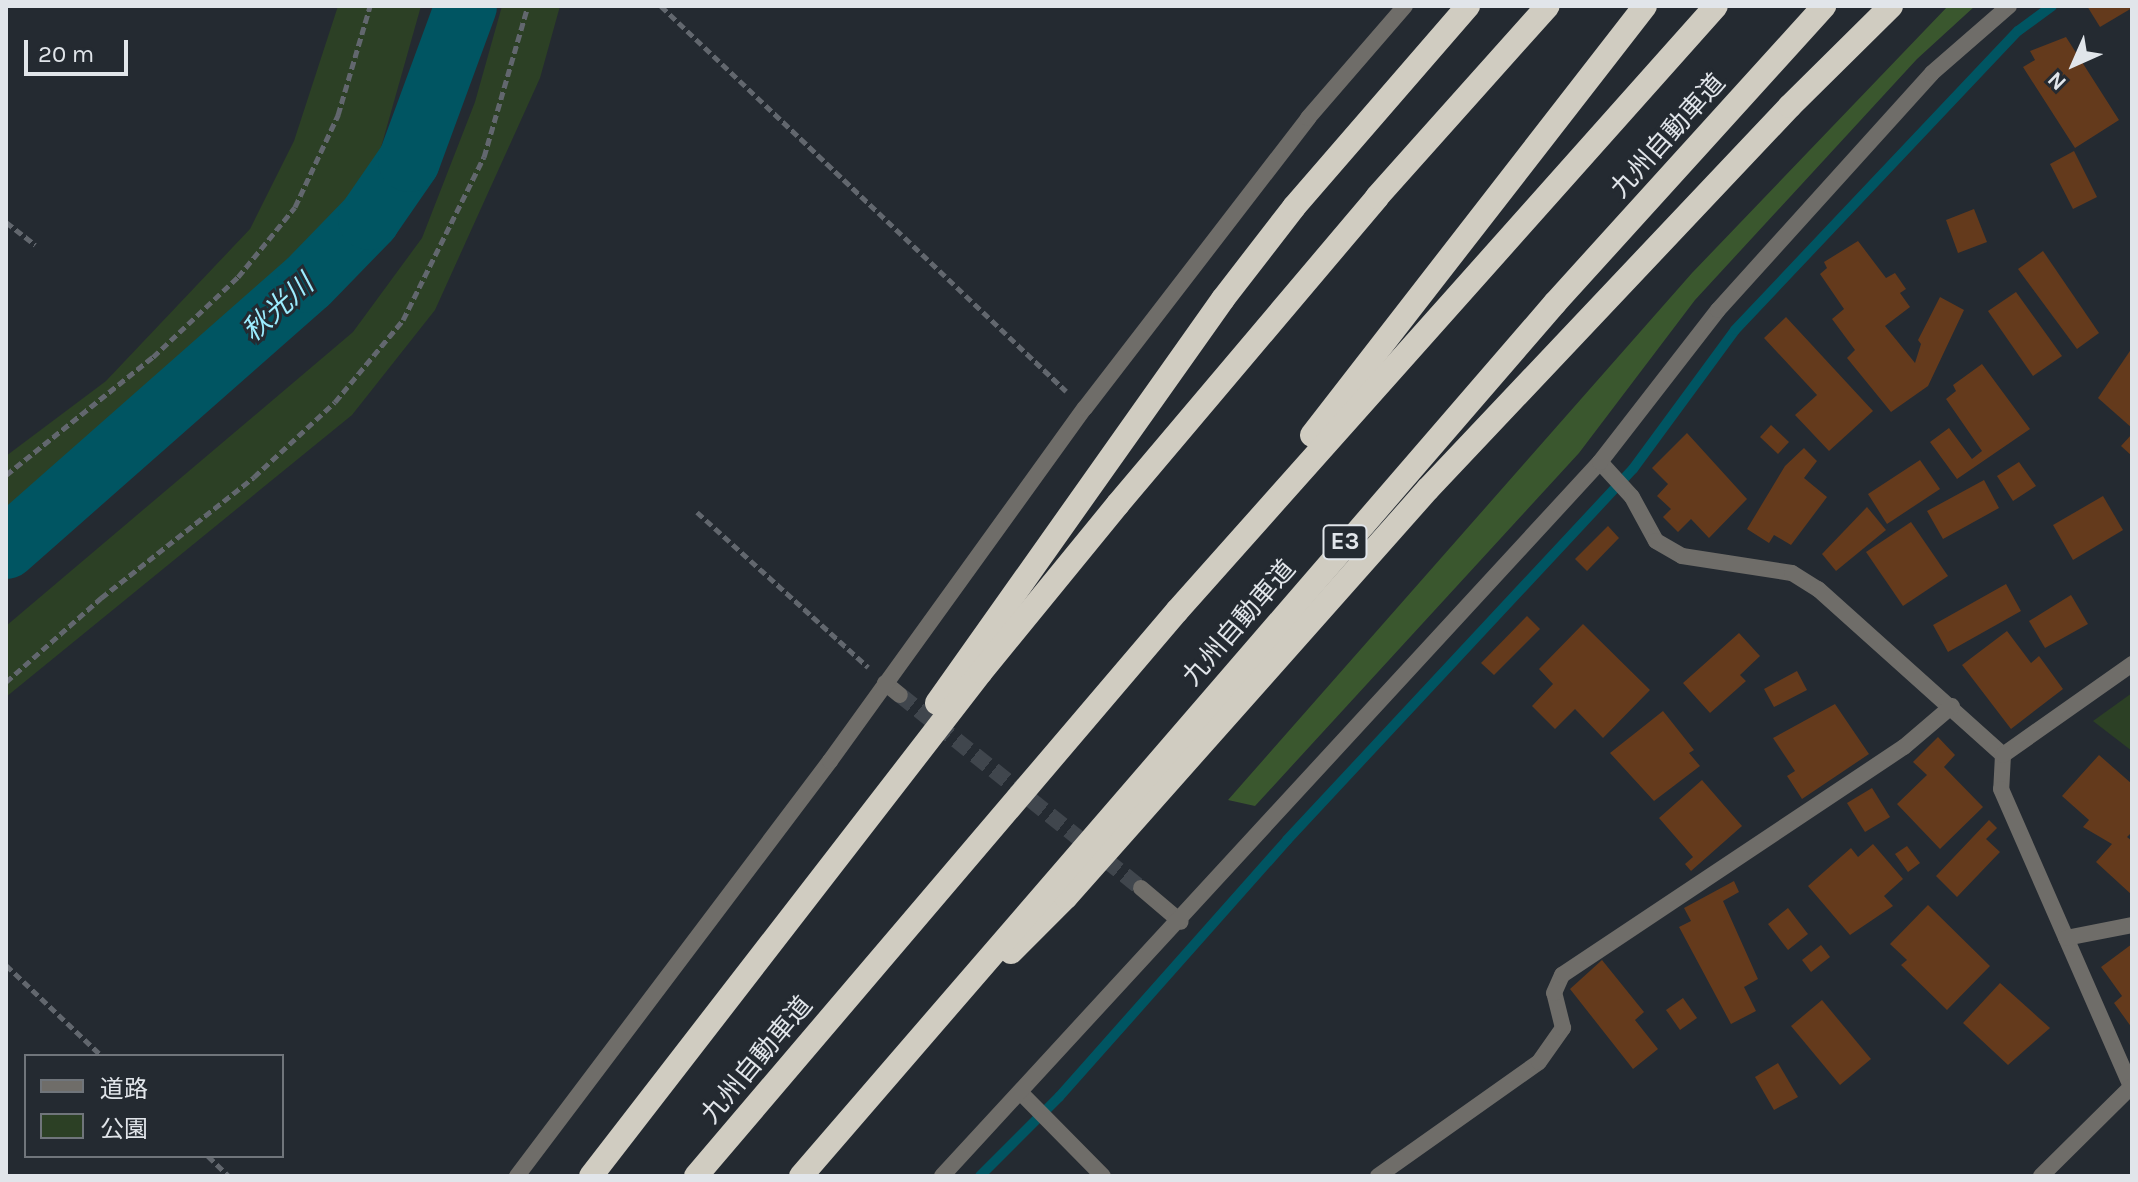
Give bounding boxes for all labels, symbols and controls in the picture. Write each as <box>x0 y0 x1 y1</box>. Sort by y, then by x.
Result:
scale bar <box>28 24 132 74</box>
north arrow <box>2034 24 2114 104</box>
text: 20 m <box>38 40 94 68</box>
text: N <box>2042 66 2072 96</box>
street label: 九州自動車道 <box>1604 68 1732 204</box>
water label: 秋光川 <box>236 267 320 349</box>
road number: E3 <box>1321 522 1369 562</box>
street label: 九州自動車道 <box>1176 554 1302 692</box>
street label: 九州自動車道 <box>695 990 819 1130</box>
legend <box>24 1054 284 1158</box>
text: 道路 <box>100 1075 148 1103</box>
text: 公園 <box>100 1115 148 1143</box>

